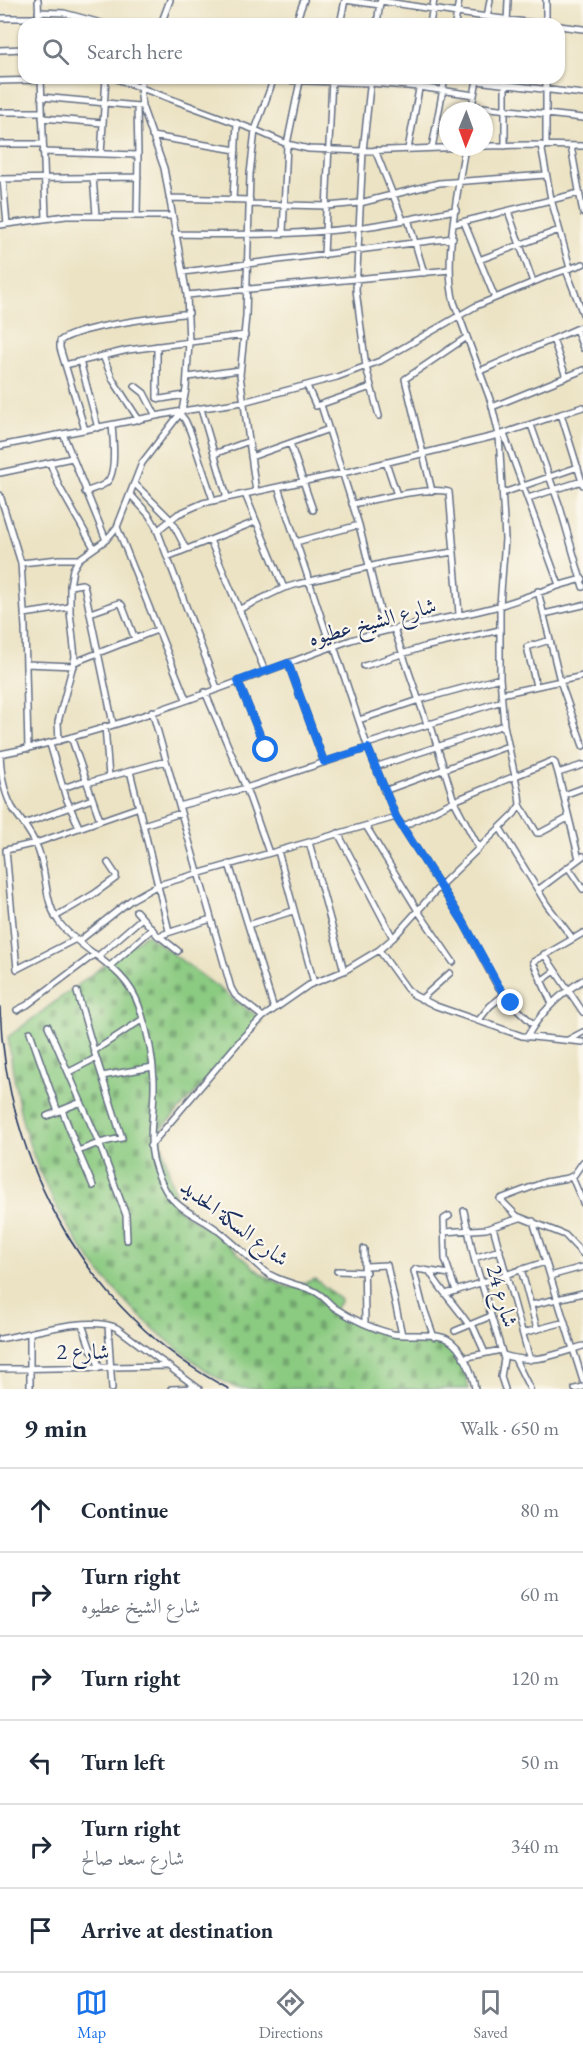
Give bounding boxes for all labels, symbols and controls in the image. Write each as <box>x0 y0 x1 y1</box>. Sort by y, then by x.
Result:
search box <box>18 18 565 84</box>
icon: search <box>39 35 72 68</box>
text: Search here <box>87 37 182 66</box>
north arrow <box>439 102 493 156</box>
street label: شارع الشيخ عطيوه <box>305 590 441 657</box>
route start <box>252 736 278 762</box>
route end <box>497 989 523 1015</box>
street label: شارع السكة الحديد <box>172 1172 295 1276</box>
street label: شارع 24 <box>476 1262 525 1332</box>
street label: شارع 2 <box>56 1337 110 1370</box>
text: 9 min <box>24 1411 87 1445</box>
text: Walk · 650 m <box>460 1415 559 1441</box>
icon: ahead <box>24 1494 57 1527</box>
text: Continue <box>81 1496 168 1525</box>
text: 80 m <box>520 1497 559 1523</box>
text: Turn right <box>81 1562 180 1591</box>
icon: right <box>24 1578 57 1611</box>
text: 60 m <box>520 1581 559 1607</box>
text: شارع الشيخ عطيوه <box>81 1593 200 1619</box>
icon: right <box>24 1662 57 1695</box>
text: Turn right <box>81 1664 180 1693</box>
text: 120 m <box>511 1665 559 1691</box>
icon: left <box>24 1746 57 1779</box>
text: Turn left <box>81 1748 165 1777</box>
text: 50 m <box>520 1749 559 1775</box>
text: Turn right <box>81 1814 180 1843</box>
icon: right <box>24 1830 57 1863</box>
text: 340 m <box>511 1833 559 1859</box>
text: شارع سعد صالح <box>81 1845 184 1871</box>
icon: arrive <box>24 1914 57 1947</box>
text: Arrive at destination <box>81 1916 273 1945</box>
tab: Map <box>75 1986 108 2043</box>
tab: Directions <box>259 1986 323 2043</box>
tab: Saved <box>473 1986 508 2043</box>

